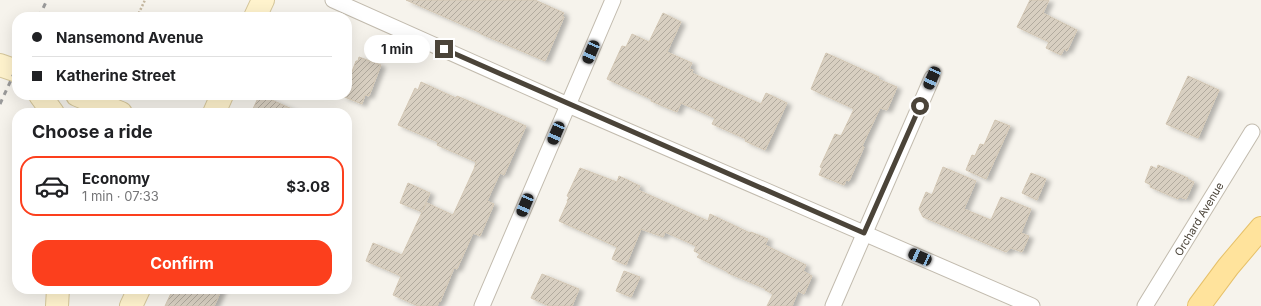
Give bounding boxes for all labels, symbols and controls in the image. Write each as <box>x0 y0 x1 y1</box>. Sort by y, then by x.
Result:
text: Nansemond Avenue <box>56 28 204 47</box>
callout: 1 min <box>364 35 430 63</box>
car <box>581 39 601 65</box>
route end <box>435 40 453 58</box>
text: 1 min <box>381 41 413 57</box>
car <box>922 65 942 91</box>
text: Katherine Street <box>56 66 176 85</box>
route start <box>911 97 929 115</box>
car <box>546 120 566 146</box>
text: Choose a ride <box>32 121 153 142</box>
icon: car <box>34 168 70 204</box>
text: Economy <box>82 169 150 188</box>
text: $3.08 <box>286 177 330 196</box>
street label: Orchard Avenue <box>1171 179 1227 259</box>
text: 1 min · 07:33 <box>82 188 159 204</box>
car <box>515 192 535 218</box>
button: Confirm <box>32 240 332 286</box>
car <box>907 247 933 267</box>

